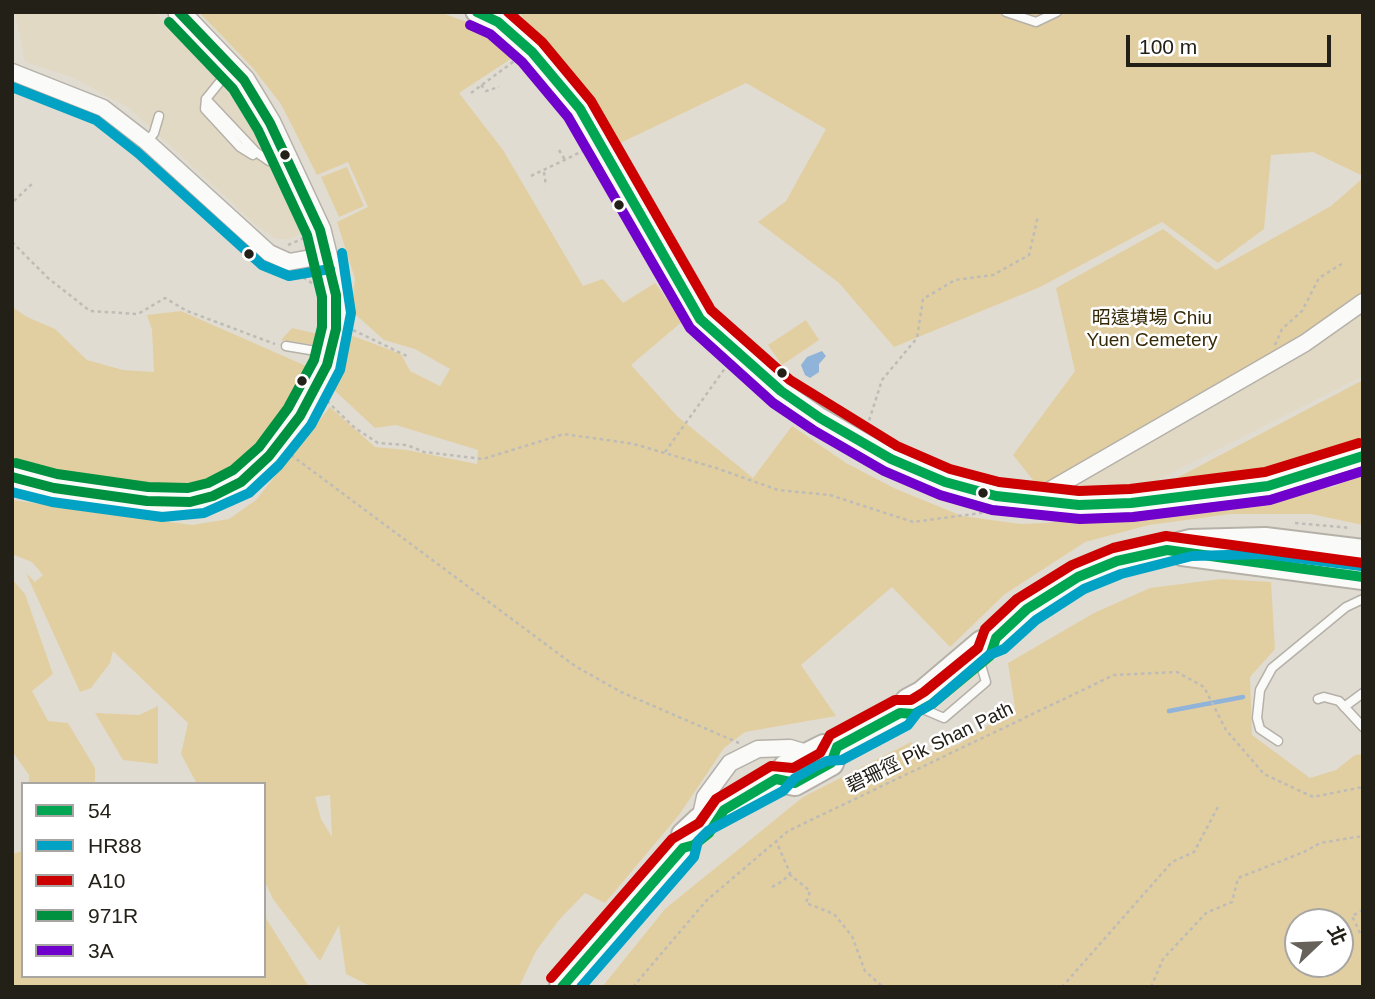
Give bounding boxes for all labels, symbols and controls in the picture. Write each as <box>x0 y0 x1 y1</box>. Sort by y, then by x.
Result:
scale bar <box>1130 21 1335 65</box>
text: 100 m <box>1139 35 1197 58</box>
unlabelled marker <box>278 148 292 162</box>
unlabelled marker <box>612 198 626 212</box>
unlabelled marker <box>242 247 256 261</box>
park label: 昭遠墳場 Chiu Yuen Cemetery <box>1087 308 1217 352</box>
unlabelled marker <box>775 366 789 380</box>
unlabelled marker <box>295 374 309 388</box>
unlabelled marker <box>976 486 990 500</box>
street label: 碧珊徑 Pik Shan Path <box>843 698 1017 798</box>
legend <box>21 782 266 978</box>
text: 54 <box>88 799 111 822</box>
text: HR88 <box>88 834 142 857</box>
text: A10 <box>88 869 125 892</box>
text: 971R <box>88 904 138 927</box>
north arrow <box>1284 908 1354 978</box>
text: 北 <box>1324 923 1350 948</box>
text: 3A <box>88 939 114 962</box>

